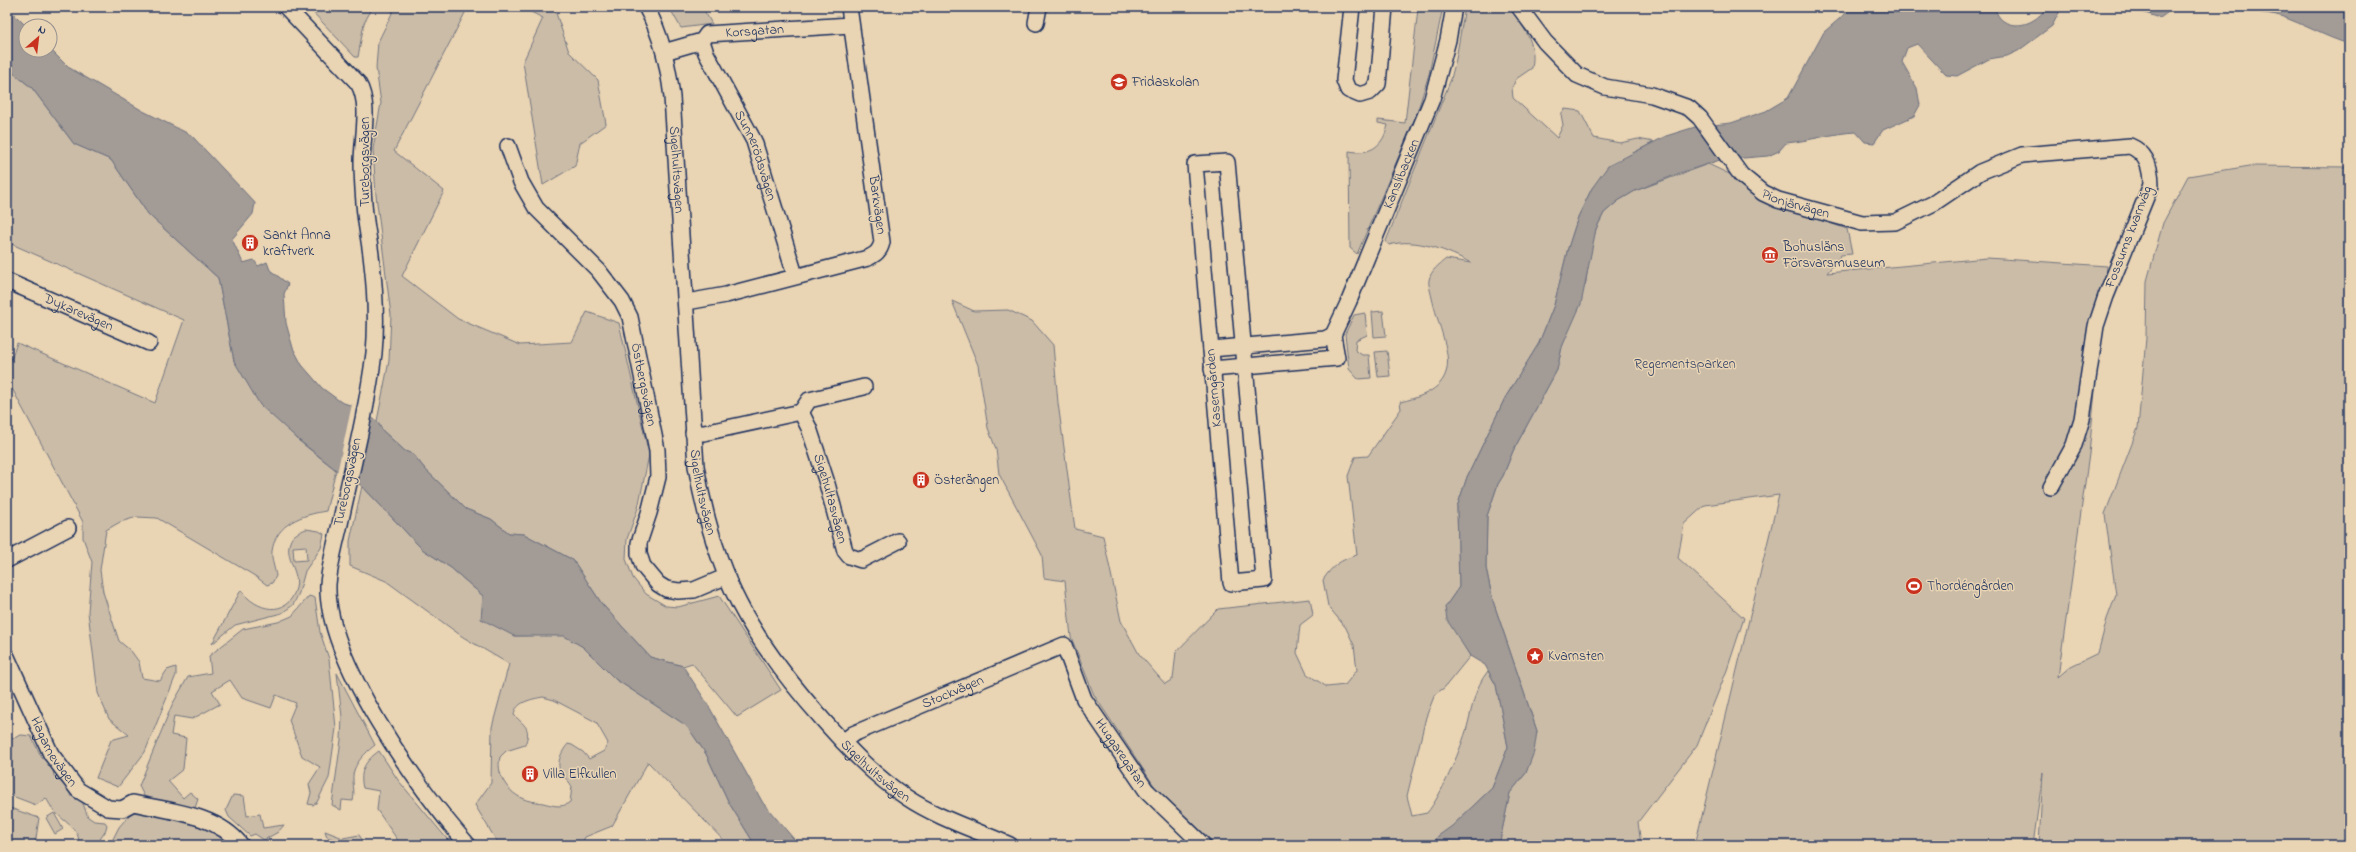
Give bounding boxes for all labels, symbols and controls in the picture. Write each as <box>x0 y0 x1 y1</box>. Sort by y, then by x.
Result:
north arrow <box>18 18 58 58</box>
street label: Korsgatan <box>725 19 785 43</box>
text: N <box>35 21 49 39</box>
school or university icon: Fridaskolan <box>1109 72 1129 92</box>
place label: Fridaskolan <box>1131 72 1199 93</box>
street label: Sunnerödsvägen <box>729 106 782 203</box>
street label: Tureborgsvägen <box>355 117 377 207</box>
street label: Sigelhultsvägen <box>663 125 690 214</box>
street label: Kanslibacken <box>1378 136 1425 212</box>
street label: Barkvägen <box>861 173 892 236</box>
street label: Pionjärvägen <box>1758 183 1832 224</box>
street label: Fossums kvarnväg <box>2099 183 2159 292</box>
place label: Sankt Anna kraftverk <box>263 225 331 262</box>
building icon: Sankt Anna kraftverk <box>240 233 260 253</box>
place label: Bohusläns Försvarsmuseum <box>1782 237 1885 274</box>
museum icon: Bohusläns Försvarsmuseum <box>1760 245 1780 265</box>
street label: Dykarevägen <box>39 287 117 337</box>
street label: Östbergsvägen <box>625 341 662 428</box>
street label: Kaserngården <box>1200 348 1229 428</box>
park label: Regementsparken <box>1634 354 1736 376</box>
street label: Tureborgsvägen <box>328 436 369 528</box>
street label: Sigelhultsvägen <box>684 449 722 538</box>
street label: Sigehultasvägen <box>808 451 853 546</box>
building icon: Österängen <box>911 470 931 490</box>
place label: Österängen <box>934 470 999 492</box>
sports icon: Thordéngården <box>1904 576 1924 596</box>
place label: Thordéngården <box>1927 576 2014 598</box>
place icon: Kvarnsten <box>1525 646 1545 666</box>
place label: Kvarnsten <box>1548 646 1604 667</box>
street label: Stockvägen <box>918 670 987 714</box>
street label: Hagarnevägen <box>25 713 83 792</box>
street label: Huggaregatan <box>1090 714 1152 792</box>
street label: Sigelhultsvägen <box>835 735 915 808</box>
building icon: Villa Elfkullen <box>520 764 540 784</box>
place label: Villa Elfkullen <box>542 764 617 785</box>

